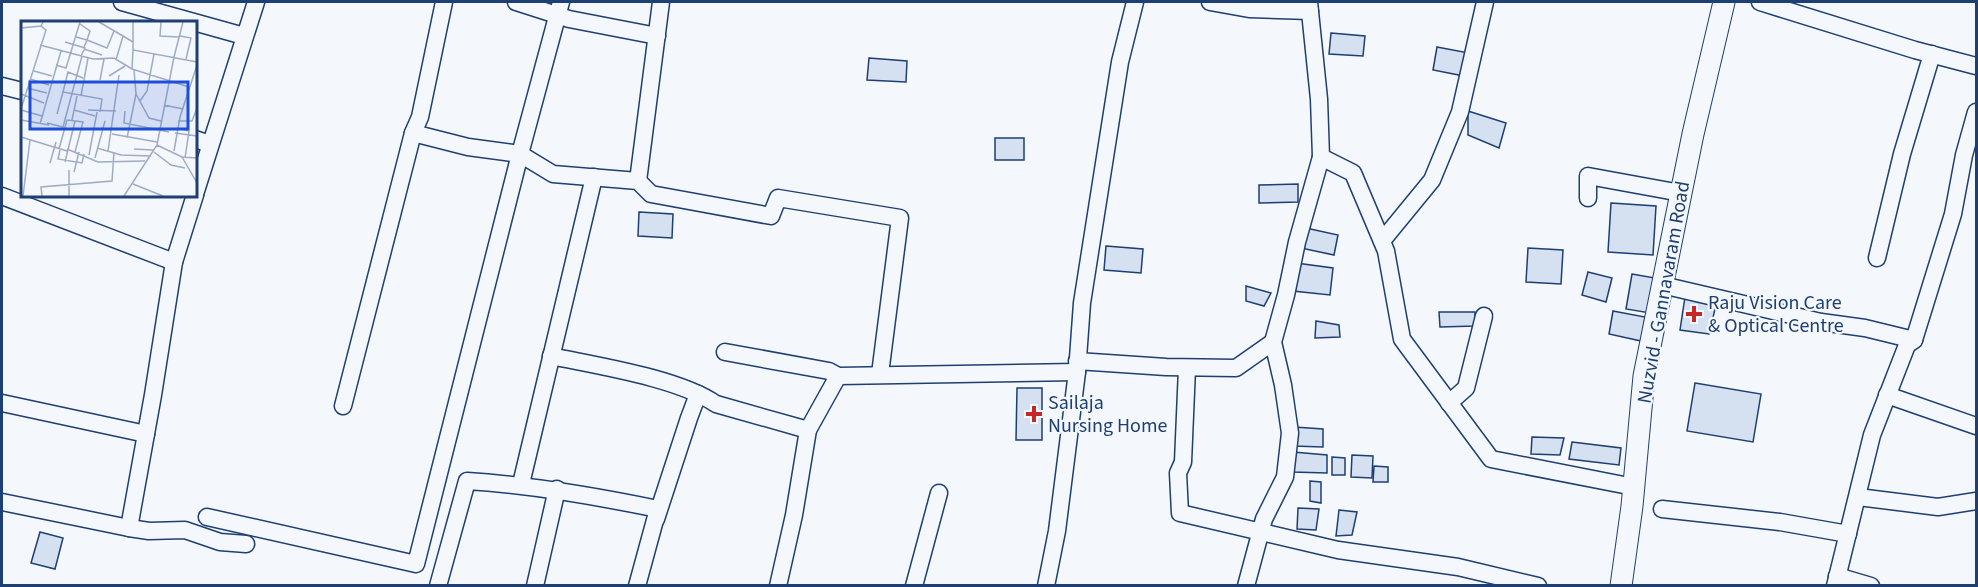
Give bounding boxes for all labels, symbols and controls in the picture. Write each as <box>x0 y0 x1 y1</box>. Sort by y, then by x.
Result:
inset map <box>21 21 196 196</box>
street label: Nuzvid - Gannavaram Road <box>1631 179 1697 406</box>
place label: Raju Vision Care & Optical Centre <box>1708 289 1844 340</box>
marker: Raju Vision Care & Optical Centre <box>1685 305 1703 323</box>
place label: Sailaja Nursing Home <box>1048 389 1167 440</box>
marker: Sailaja Nursing Home <box>1025 405 1043 423</box>

